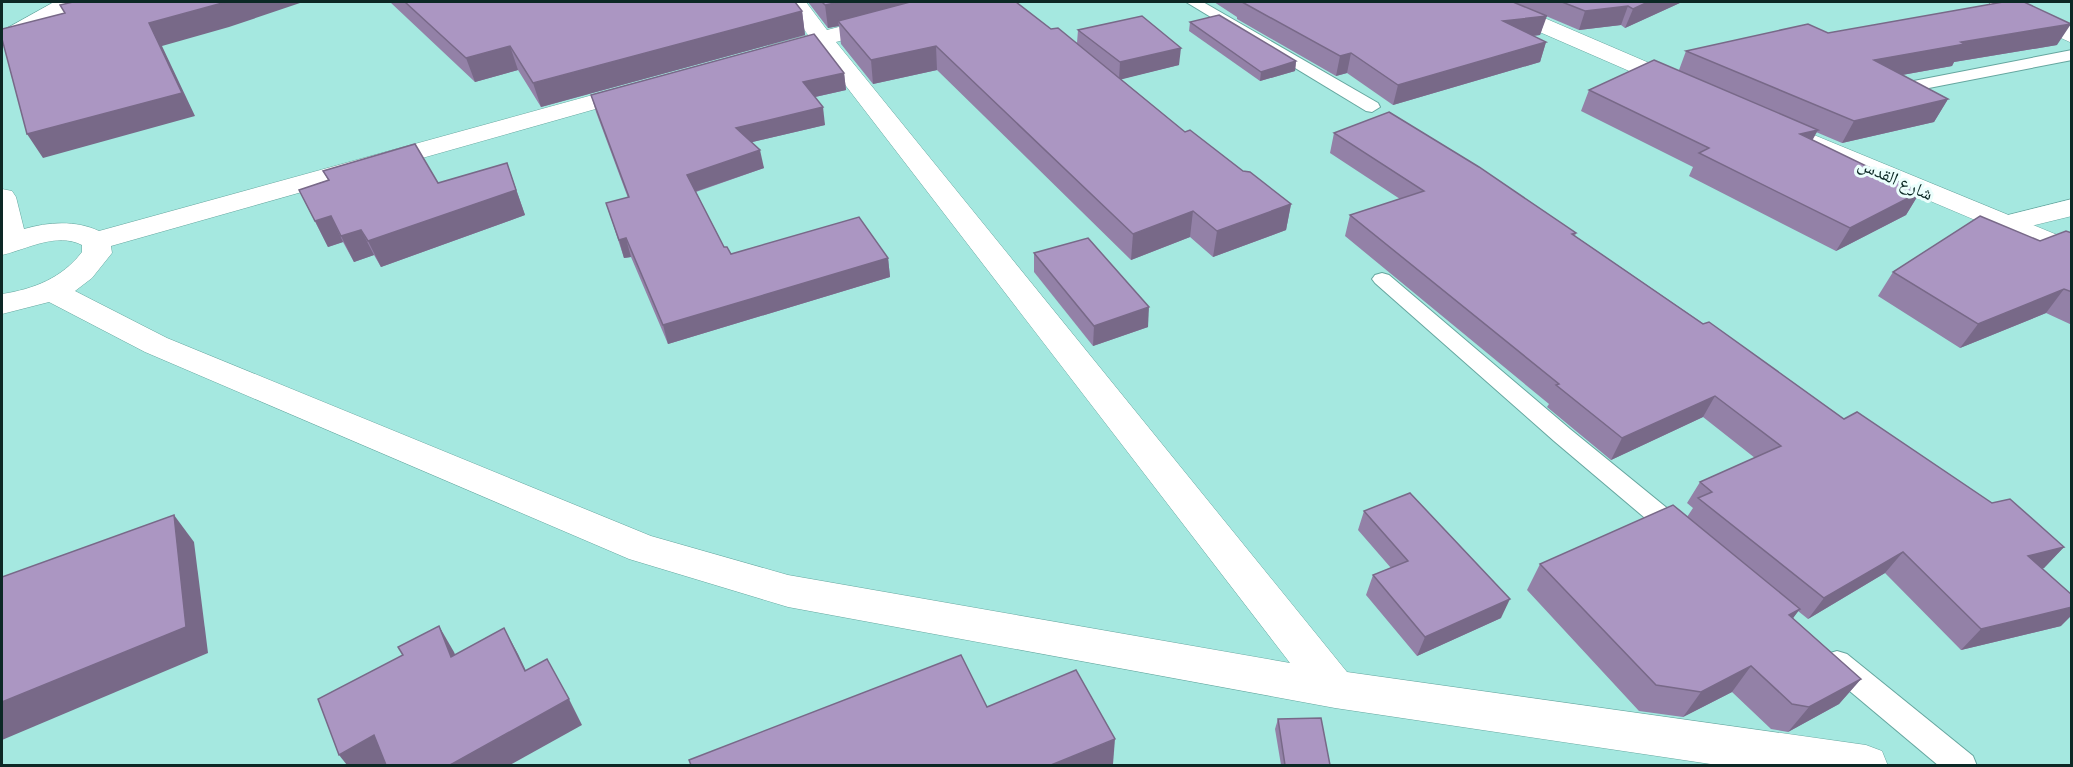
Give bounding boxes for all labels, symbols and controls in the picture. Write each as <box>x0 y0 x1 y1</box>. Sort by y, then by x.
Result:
street label: شارع القدس <box>1855 152 1937 205</box>

